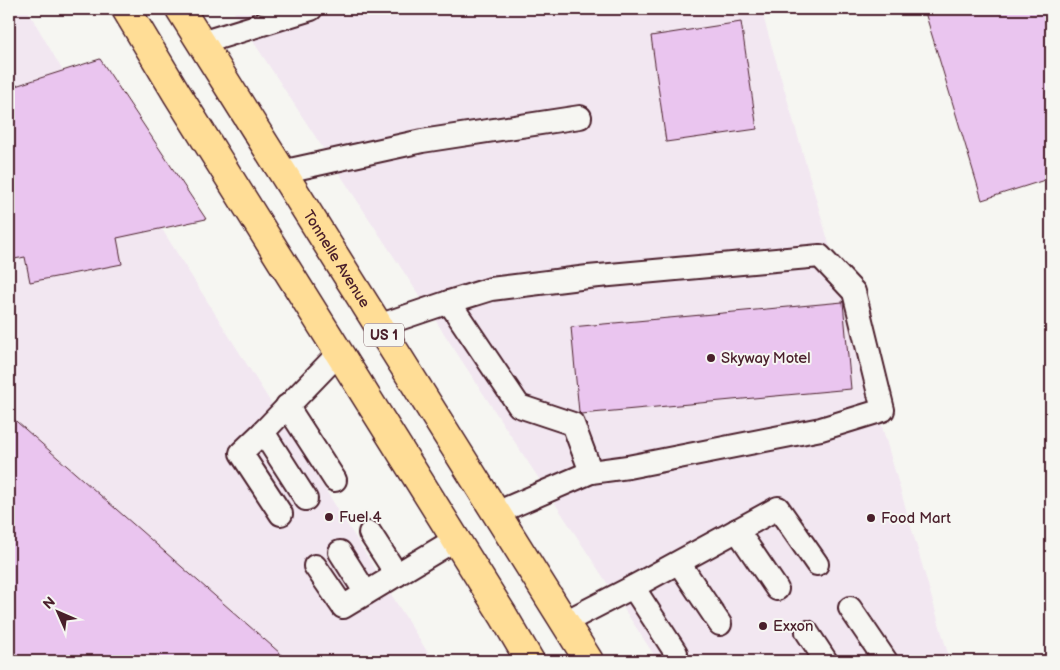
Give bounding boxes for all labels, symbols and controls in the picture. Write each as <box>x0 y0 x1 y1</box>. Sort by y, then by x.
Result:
street label: Tonnelle Avenue <box>299 207 374 312</box>
road number: US 1 <box>364 324 404 346</box>
place label: Skyway Motel <box>721 349 811 368</box>
marker: Skyway Motel <box>705 352 717 364</box>
place label: Fuel 4 <box>339 508 382 527</box>
place label: Food Mart <box>881 509 951 528</box>
marker: Fuel 4 <box>323 511 335 523</box>
marker: Food Mart <box>865 512 877 524</box>
north arrow <box>32 588 82 638</box>
text: N <box>39 593 59 613</box>
place label: Exxon <box>773 617 813 636</box>
marker: Exxon <box>757 620 769 632</box>

